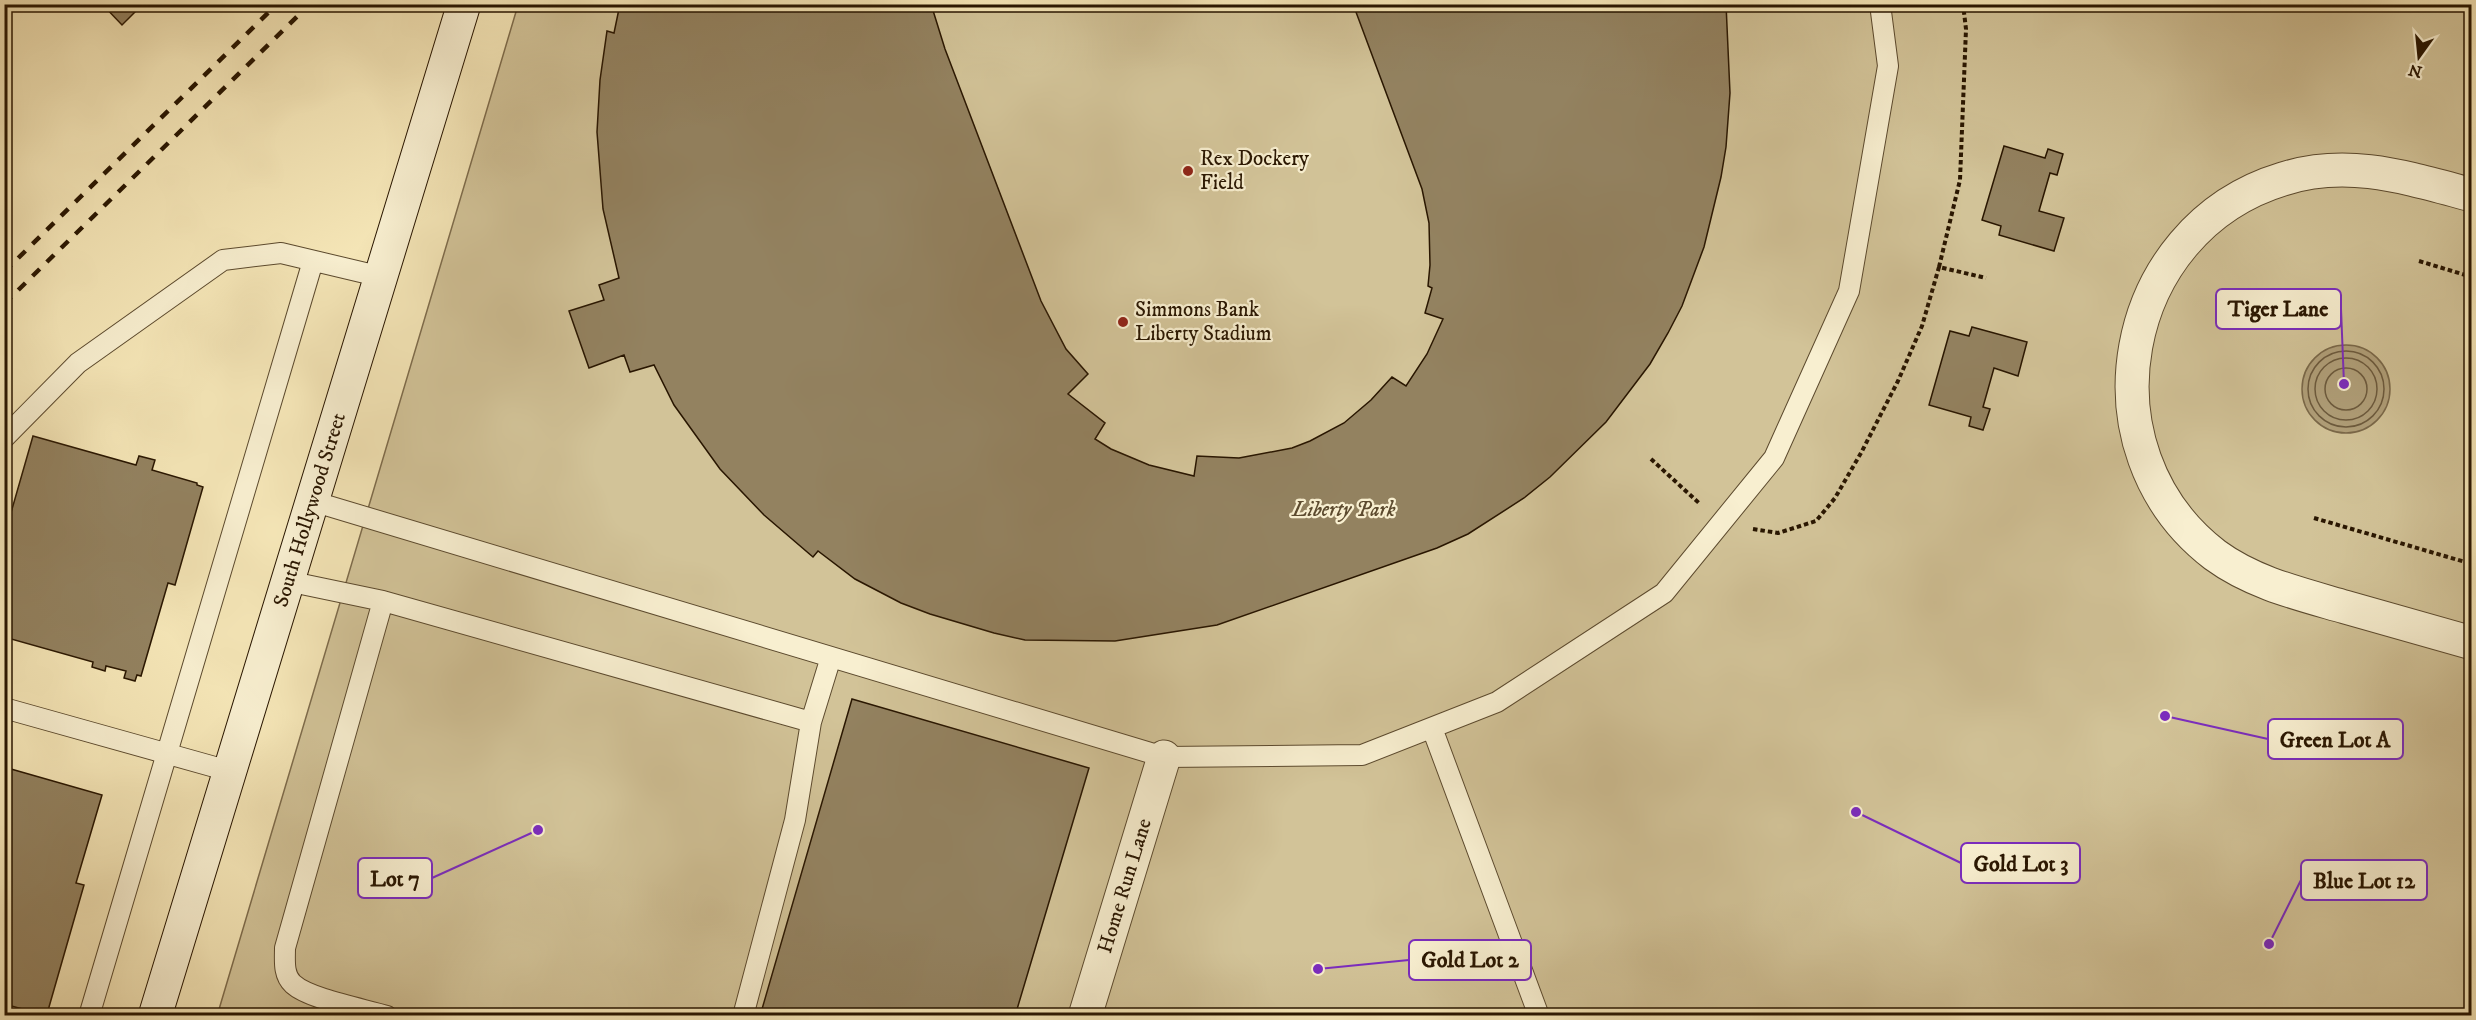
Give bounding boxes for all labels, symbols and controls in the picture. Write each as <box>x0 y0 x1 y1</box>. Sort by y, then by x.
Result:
north arrow <box>2389 27 2449 87</box>
text: N <box>2406 59 2424 82</box>
place label: Rex Dockery Field <box>1200 146 1310 196</box>
marker: Rex Dockery Field <box>1181 164 1195 178</box>
callout: Tiger Lane <box>2216 289 2341 329</box>
text: Tiger Lane <box>2227 296 2328 323</box>
place label: Simmons Bank Liberty Stadium <box>1135 297 1272 347</box>
marker: Simmons Bank Liberty Stadium <box>1116 315 1130 329</box>
street label: South Hollywood Street <box>268 409 352 610</box>
park label: Liberty Park <box>1291 497 1396 523</box>
callout: Green Lot A <box>2268 719 2403 759</box>
text: Green Lot A <box>2280 727 2391 754</box>
street label: Home Run Lane <box>1092 815 1158 957</box>
callout: Gold Lot 3 <box>1961 843 2080 883</box>
text: Gold Lot 3 <box>1974 851 2068 878</box>
callout: Lot 7 <box>358 858 432 898</box>
callout: Blue Lot 12 <box>2301 860 2427 900</box>
text: Lot 7 <box>370 866 420 893</box>
text: Blue Lot 12 <box>2313 868 2416 895</box>
callout: Gold Lot 2 <box>1409 940 1531 980</box>
text: Gold Lot 2 <box>1421 947 1520 974</box>

